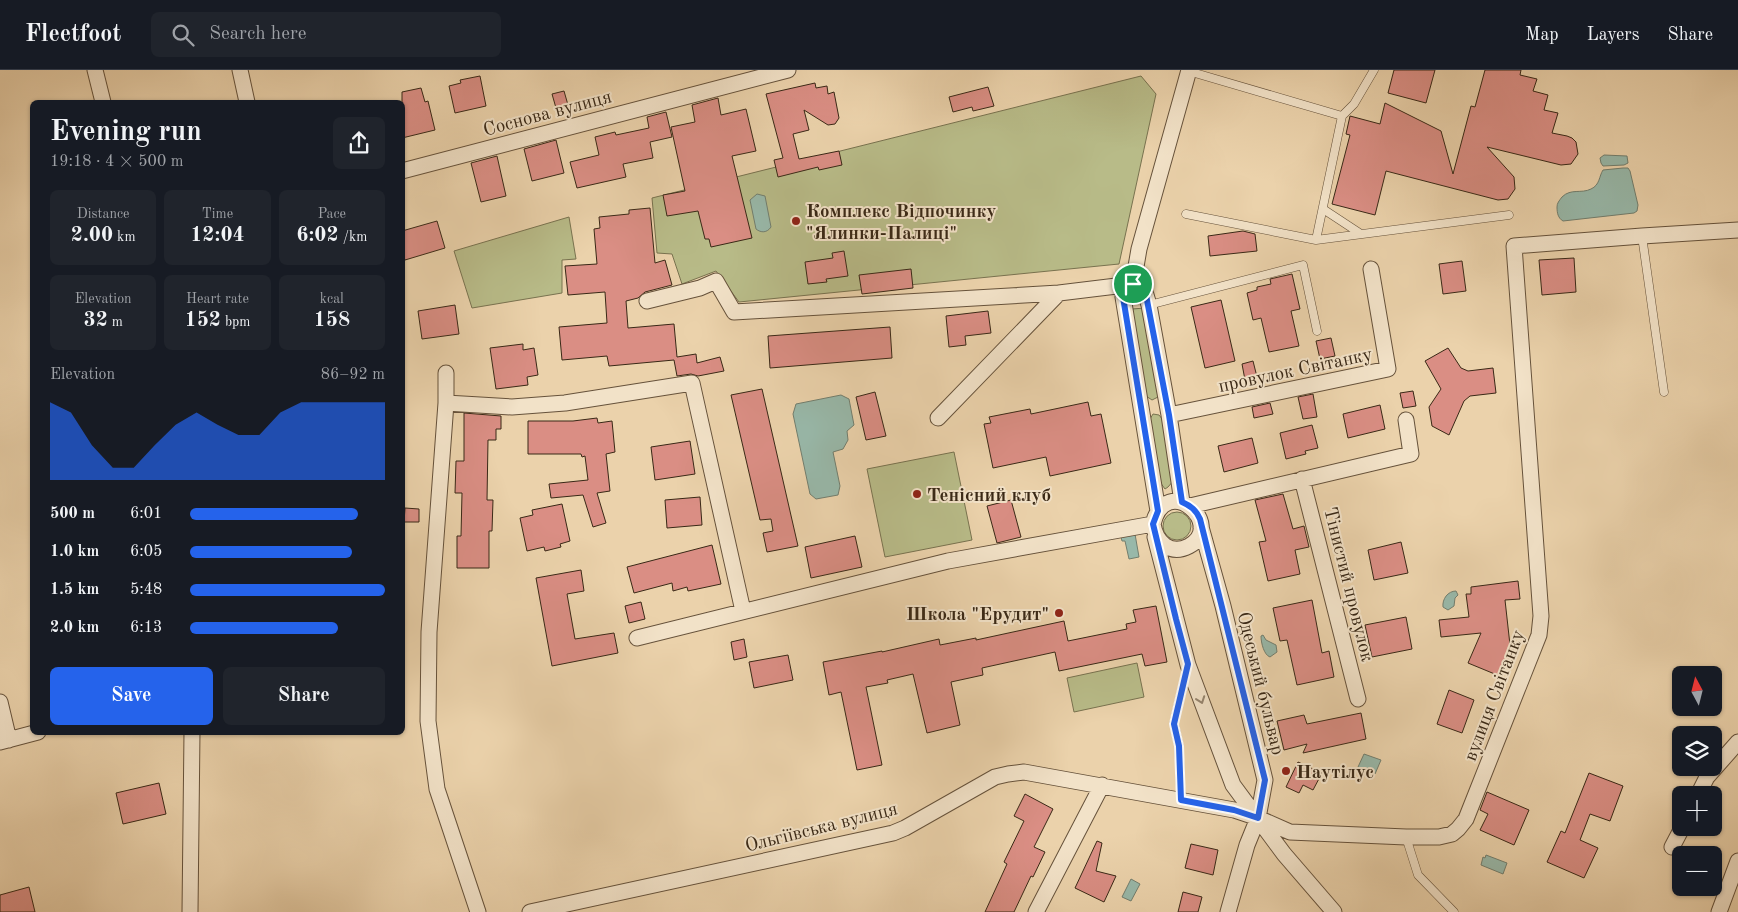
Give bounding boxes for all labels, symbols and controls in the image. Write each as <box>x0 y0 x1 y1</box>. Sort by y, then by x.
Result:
search box <box>151 12 501 57</box>
icon: search <box>169 21 197 49</box>
text: Fleetfoot <box>25 23 121 47</box>
text: Search here <box>209 25 306 44</box>
text: Map <box>1525 26 1559 44</box>
text: Layers <box>1587 26 1639 44</box>
text: Share <box>1667 26 1713 44</box>
street label: Соснова вулиця <box>481 88 614 141</box>
button: share <box>333 117 385 169</box>
text: Evening run <box>50 119 202 147</box>
text: 19:18 · 4 × 500 m <box>50 154 183 170</box>
place label: Комплекс Відпочинку "Ялинки-Палиці" <box>806 203 996 244</box>
text: Distance <box>77 207 130 221</box>
text: Time <box>202 207 233 221</box>
text: Pace <box>318 207 346 221</box>
marker: Комплекс Відпочинку "Ялинки-Палиці" <box>790 215 802 227</box>
text: 2.00 <box>71 225 113 246</box>
text: 12:04 <box>190 225 245 246</box>
text: 6:02 <box>296 225 339 246</box>
text: km <box>113 230 136 244</box>
text: /km <box>339 230 367 244</box>
pin <box>1112 263 1154 305</box>
icon: arrive <box>1119 270 1147 298</box>
text: Elevation <box>75 292 132 306</box>
text: Heart rate <box>186 292 249 306</box>
text: kcal <box>320 292 344 306</box>
text: 32 <box>83 310 108 331</box>
text: 152 <box>184 310 221 331</box>
text: 158 <box>314 310 350 331</box>
text: m <box>108 315 123 329</box>
text: bpm <box>221 315 251 329</box>
street label: провулок Світанку <box>1217 346 1374 397</box>
text: Elevation <box>50 367 115 383</box>
text: 86–92 m <box>321 367 385 383</box>
place label: Тенісний клуб <box>927 487 1051 506</box>
marker: Тенісний клуб <box>911 488 923 500</box>
street label: Тінистий провулок <box>1319 505 1376 664</box>
text: 500 m <box>50 506 95 522</box>
text: 6:01 <box>130 506 162 522</box>
text: 1.0 km <box>50 544 99 560</box>
text: 6:05 <box>130 544 162 560</box>
text: 1.5 km <box>50 582 99 598</box>
text: 5:48 <box>130 582 162 598</box>
place label: Школа "Ерудит" <box>906 606 1049 625</box>
marker: Школа "Ерудит" <box>1053 607 1065 619</box>
street label: Одеський бульвар <box>1233 610 1287 757</box>
text: 2.0 km <box>50 620 99 636</box>
text: 6:13 <box>130 620 162 636</box>
street label: вулиця Світанку <box>1462 628 1529 764</box>
north arrow <box>1672 666 1722 716</box>
map controls <box>1672 666 1722 896</box>
button: Save <box>50 667 213 725</box>
button: Share <box>223 667 385 725</box>
one-way arrow <box>1195 695 1205 704</box>
button: layers <box>1672 726 1722 776</box>
place label: Наутілус <box>1296 764 1374 783</box>
marker: Наутілус <box>1280 765 1292 777</box>
button: + <box>1672 786 1722 836</box>
street label: Ольгіївська вулиця <box>743 800 900 857</box>
button: − <box>1672 846 1722 896</box>

